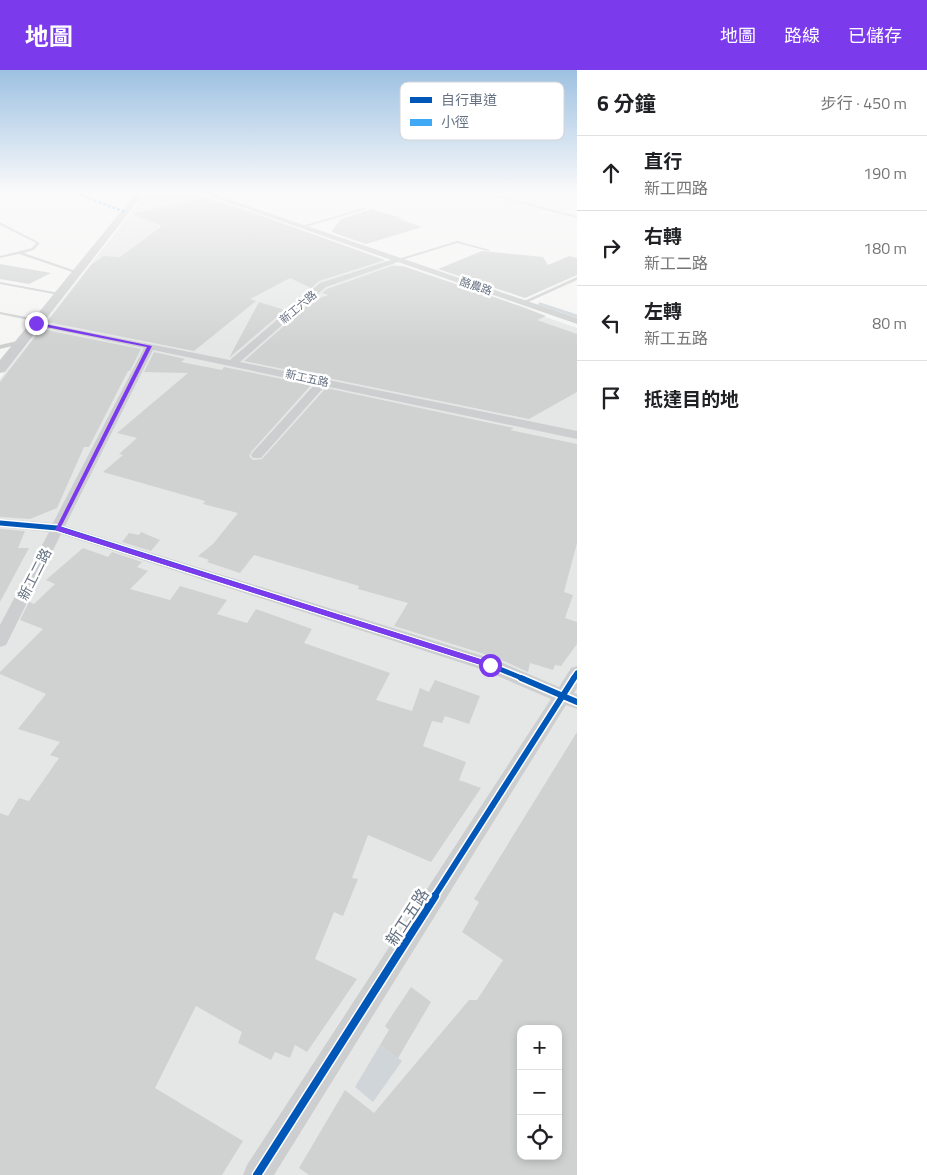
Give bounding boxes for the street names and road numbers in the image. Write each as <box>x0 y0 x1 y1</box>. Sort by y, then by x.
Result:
street label: 酪農路 <box>458 273 494 299</box>
street label: 新工六路 <box>276 287 320 327</box>
street label: 新工五路 <box>284 366 330 390</box>
street label: 新工二路 <box>12 544 56 604</box>
street label: 新工五路 <box>380 884 434 950</box>

